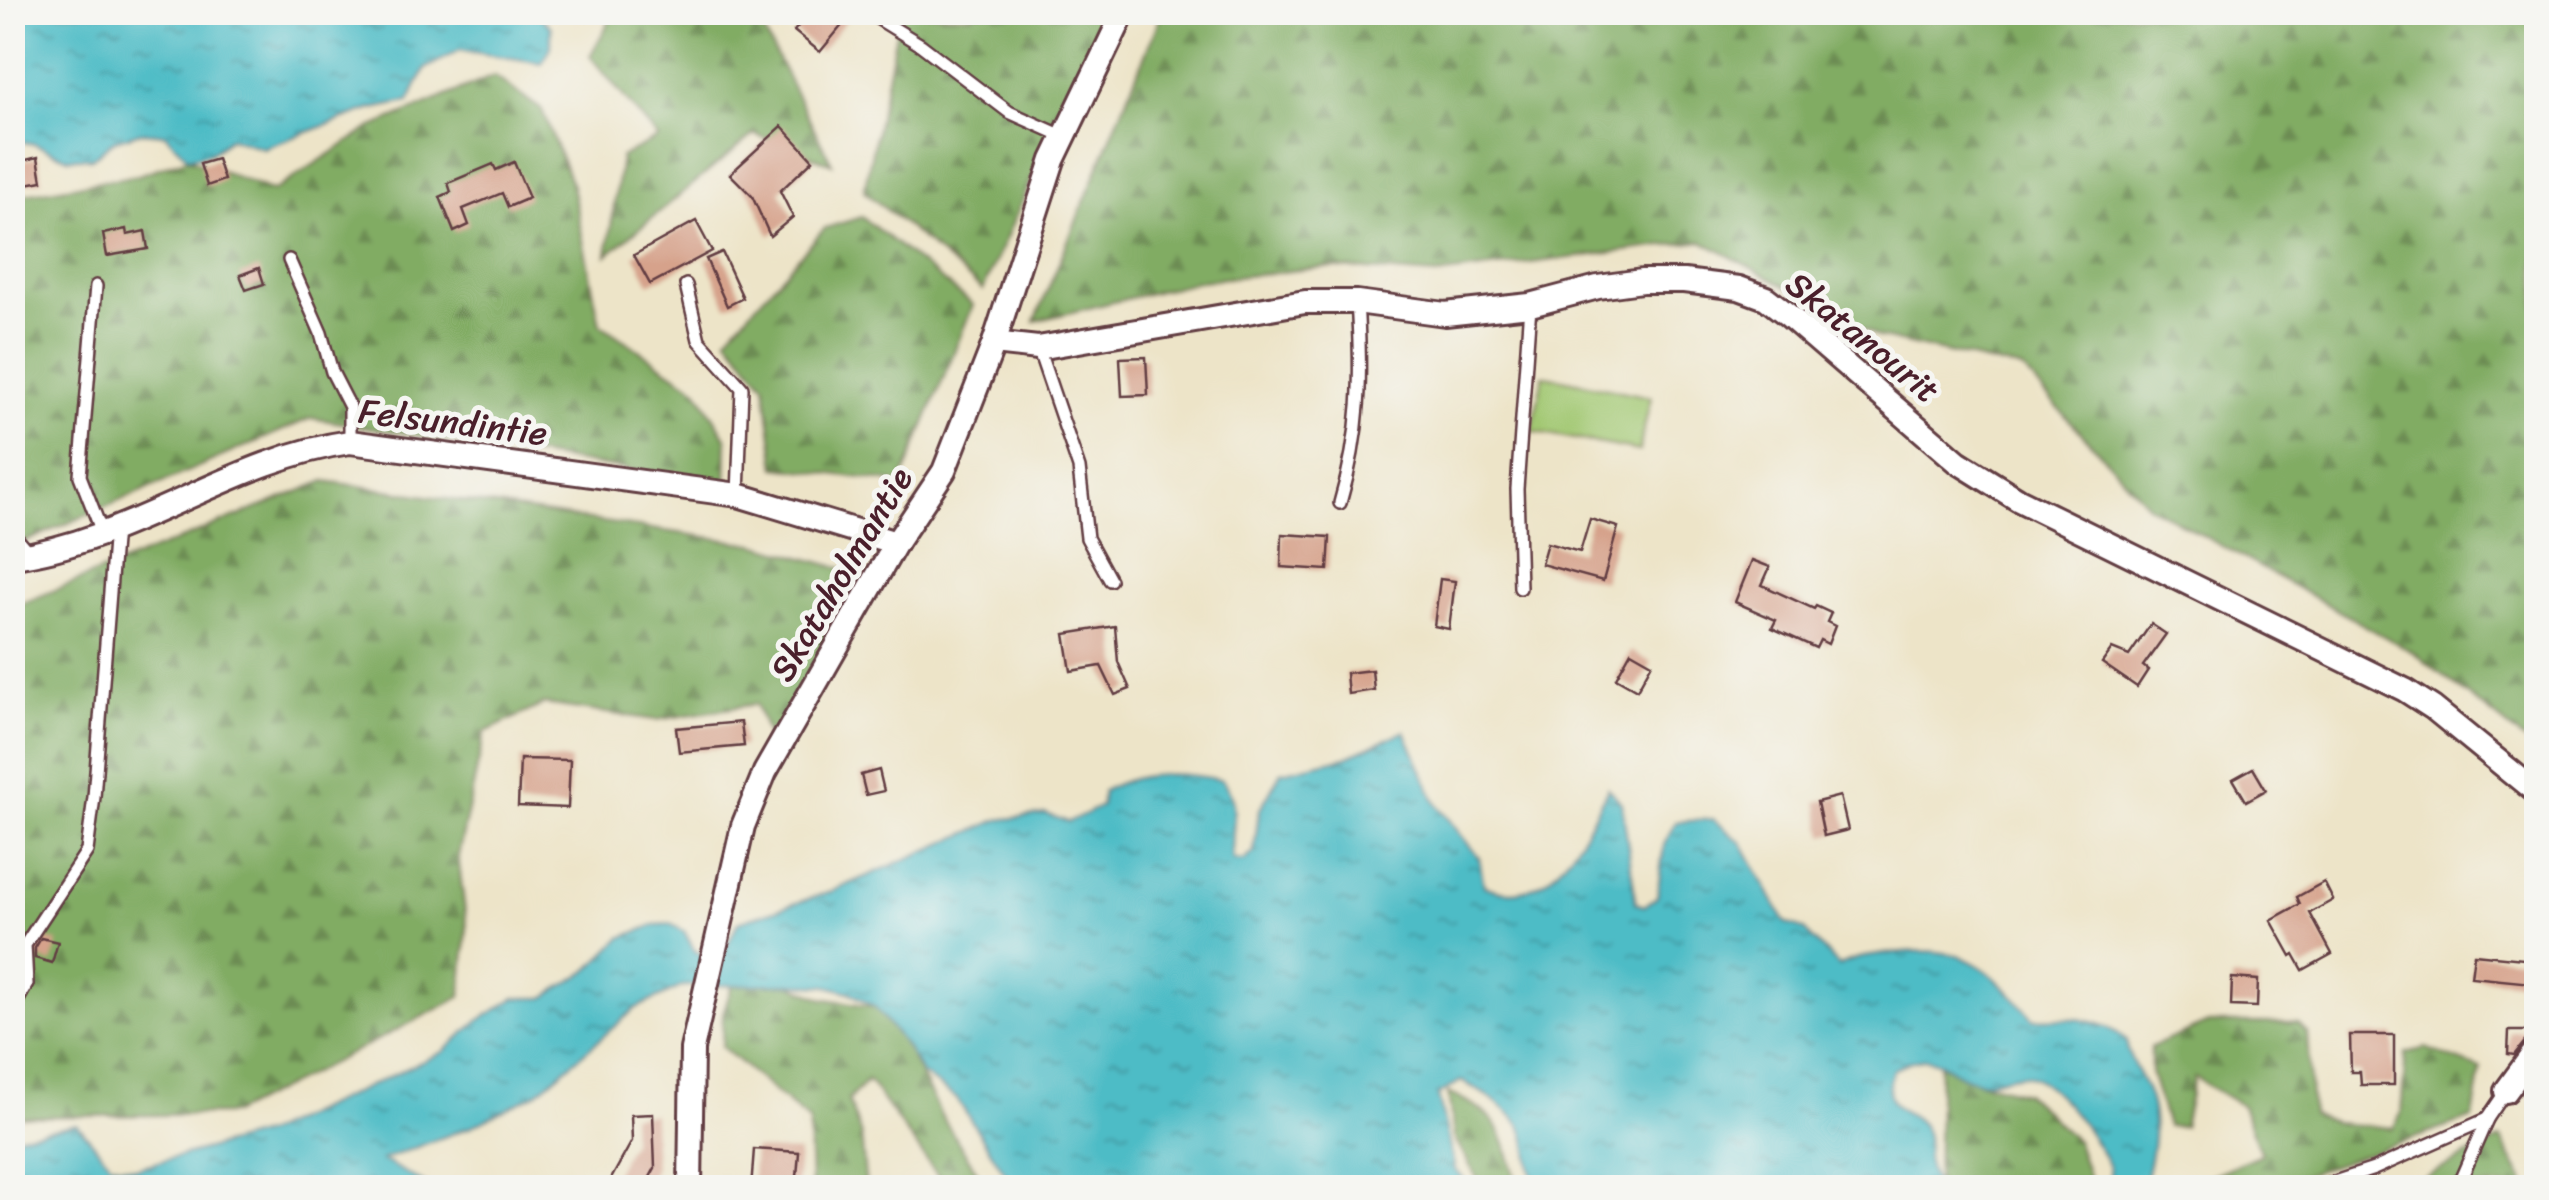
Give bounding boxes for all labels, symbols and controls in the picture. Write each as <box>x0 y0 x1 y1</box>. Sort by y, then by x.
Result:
street label: Skatanourit <box>1771 255 1955 419</box>
street label: Felsundintie <box>355 380 551 464</box>
street label: Skataholmantie <box>752 454 930 694</box>

